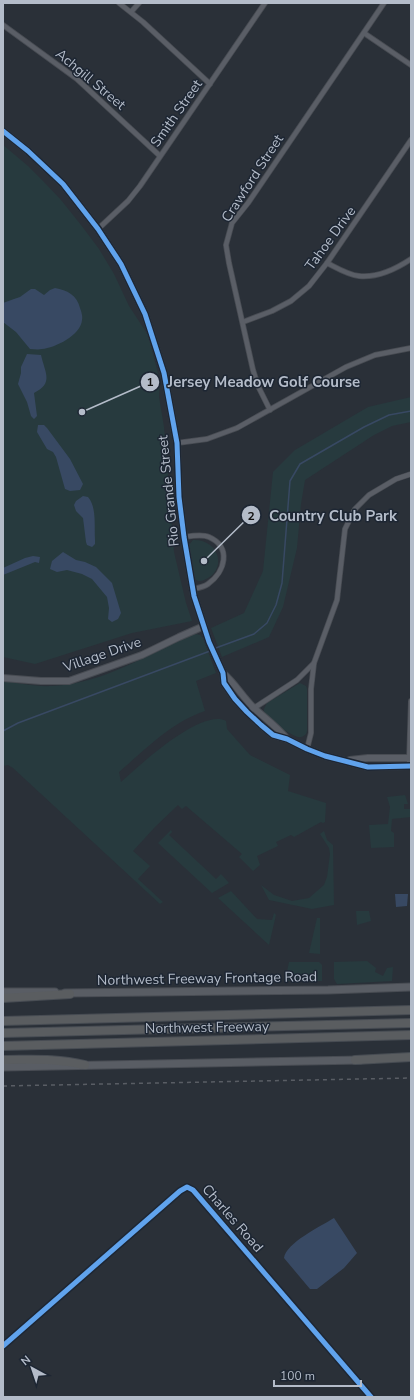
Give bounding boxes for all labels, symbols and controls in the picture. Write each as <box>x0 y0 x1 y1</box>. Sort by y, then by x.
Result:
street label: Achgill Street <box>52 44 130 114</box>
street label: Smith Street <box>146 76 207 151</box>
street label: Crawford Street <box>217 131 288 226</box>
street label: Tahoe Drive <box>301 202 360 274</box>
callout: Jersey Meadow Golf Course <box>140 368 368 395</box>
text: Jersey Meadow Golf Course <box>167 372 360 392</box>
text: 1 <box>146 374 154 390</box>
street label: Rio Grande Street <box>153 434 184 548</box>
callout: Country Club Park <box>241 502 405 529</box>
text: Country Club Park <box>269 506 398 526</box>
text: 2 <box>247 508 255 524</box>
street label: Village Drive <box>60 632 144 677</box>
street label: Northwest Freeway Frontage Road <box>97 967 317 990</box>
street label: Northwest Freeway <box>145 1017 270 1038</box>
street label: Charles Road <box>198 1180 267 1256</box>
north arrow <box>12 1348 52 1388</box>
text: N <box>18 1352 34 1369</box>
scale bar <box>274 1362 361 1388</box>
text: 100 m <box>280 1368 315 1384</box>

